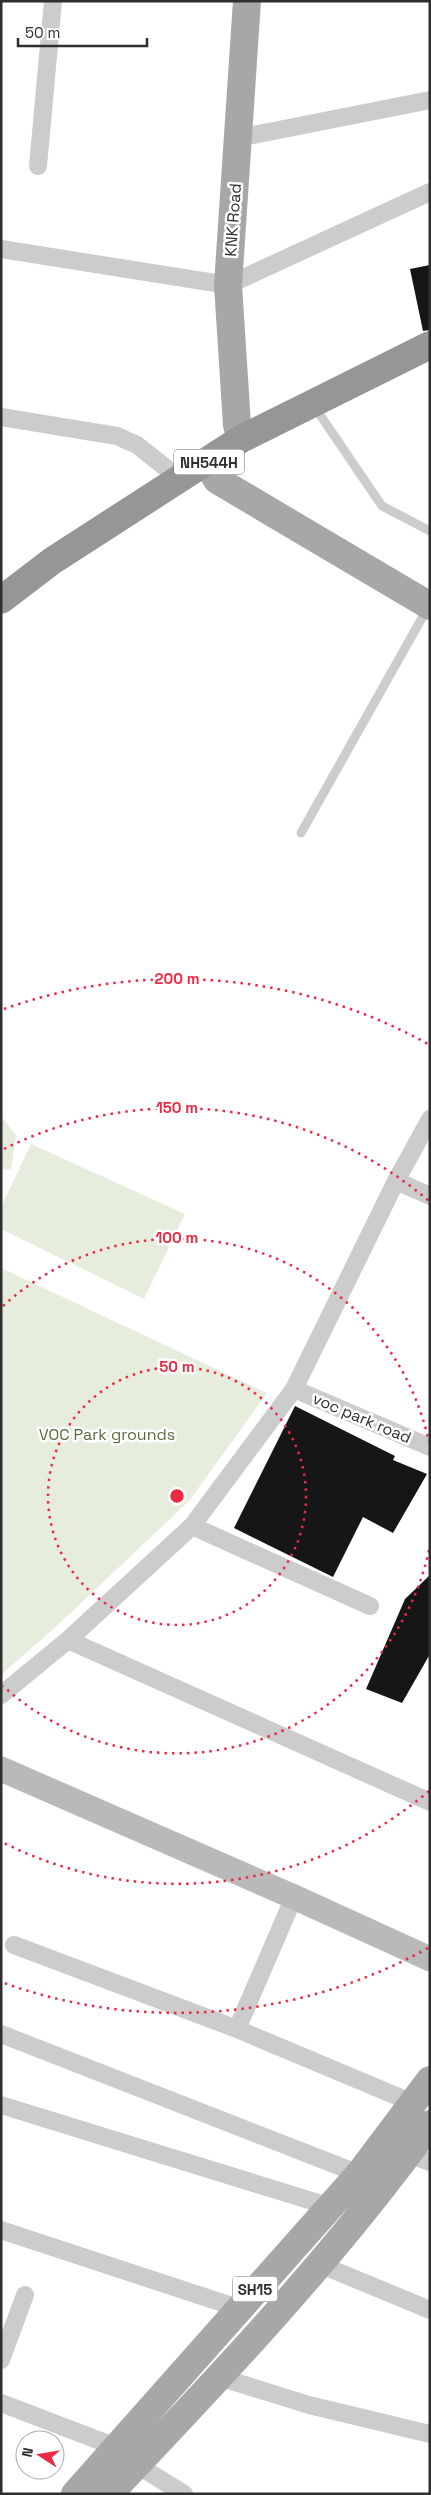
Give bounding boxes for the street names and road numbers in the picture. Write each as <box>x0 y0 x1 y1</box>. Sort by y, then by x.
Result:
street label: KNK Road <box>220 183 246 257</box>
road number: NH544H <box>174 450 244 474</box>
street label: voc park road <box>310 1388 414 1448</box>
road number: SH15 <box>232 2276 278 2302</box>

